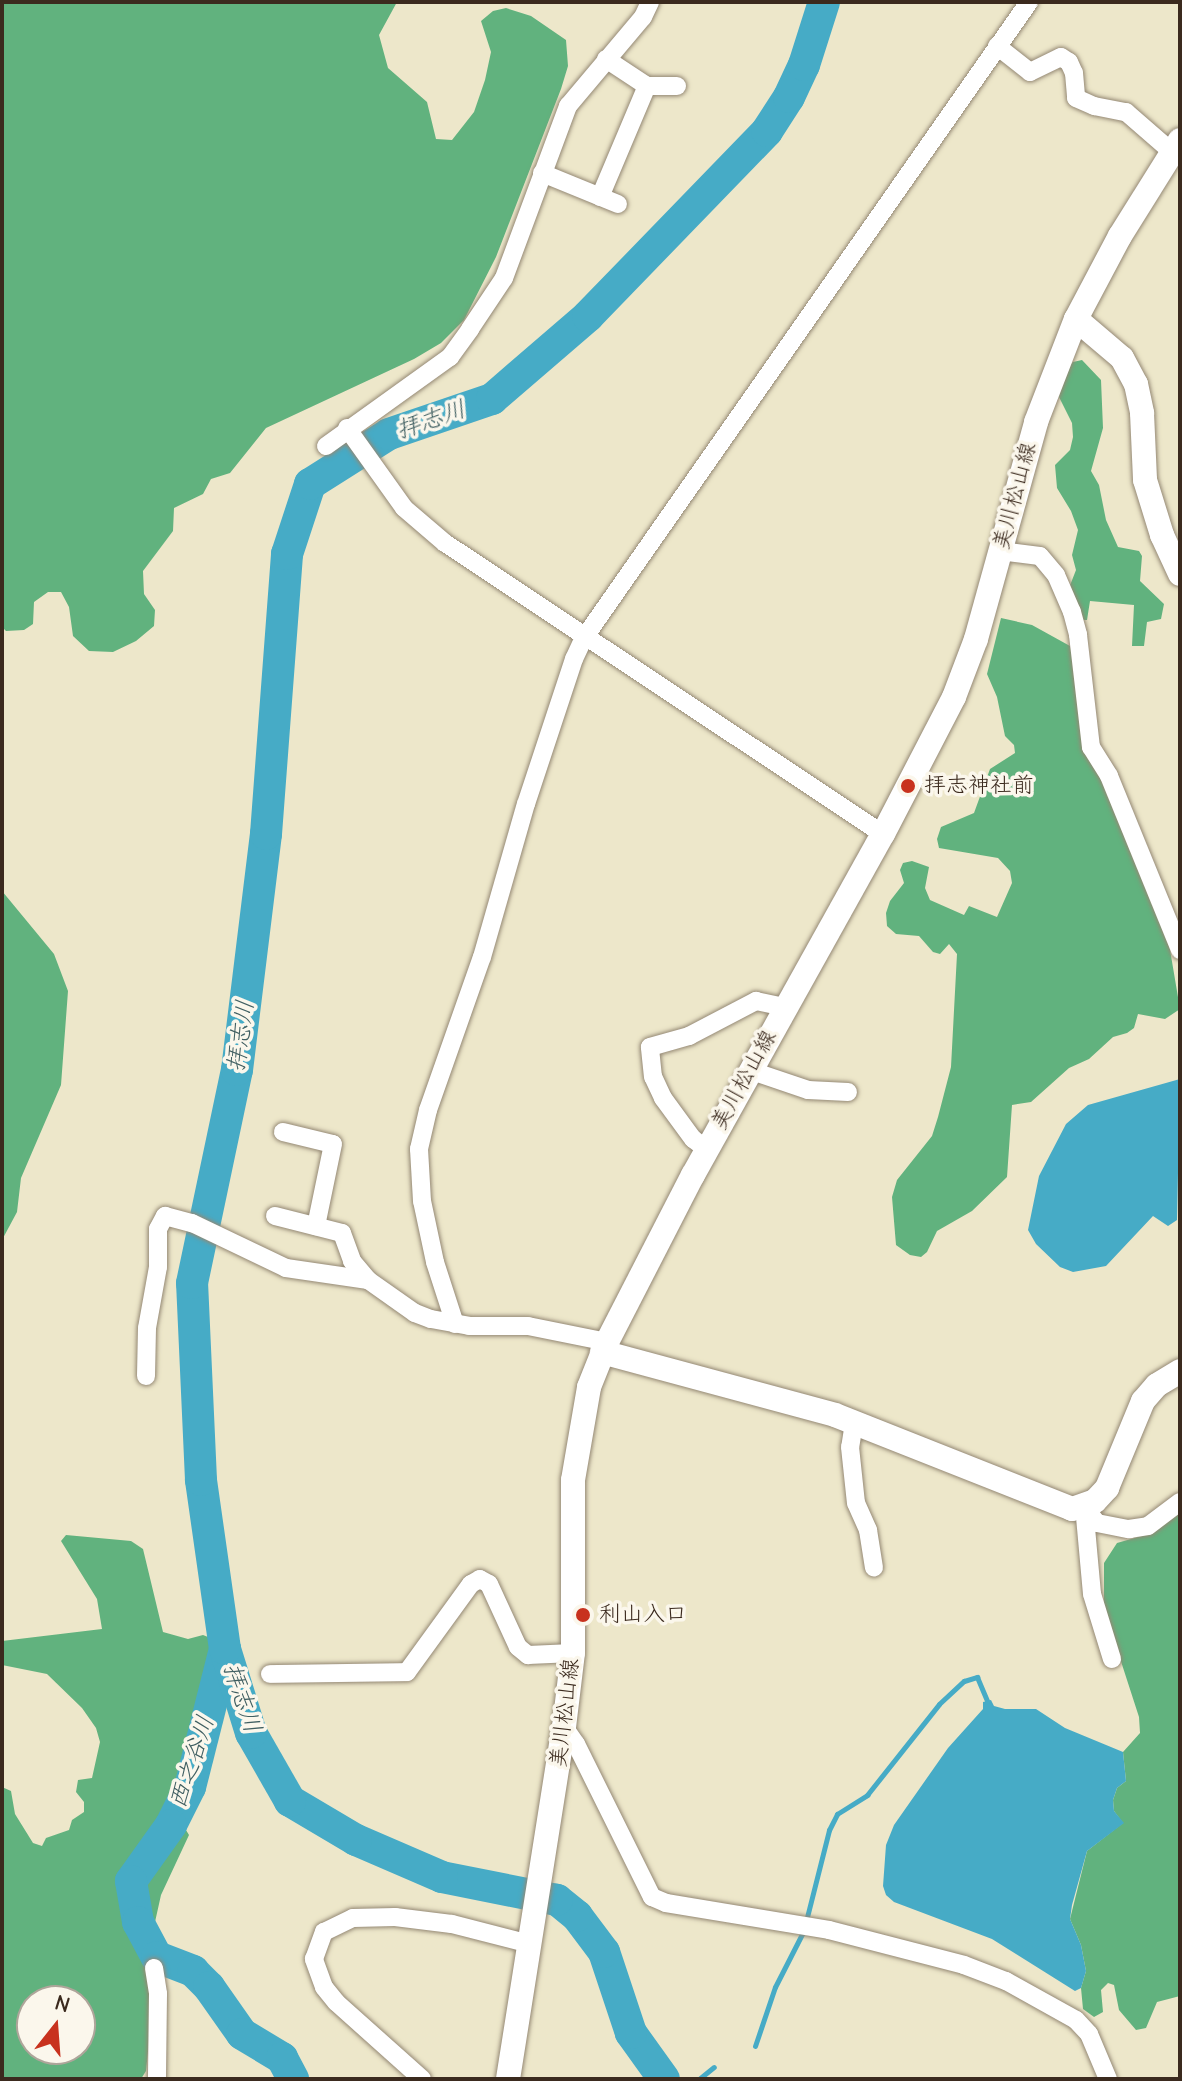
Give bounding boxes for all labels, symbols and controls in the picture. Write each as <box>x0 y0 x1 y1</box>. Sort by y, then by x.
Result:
water label: 拝志川 <box>392 395 470 445</box>
street label: 美川松山線 <box>988 439 1042 553</box>
place label: 拝志神社前 <box>924 773 1034 799</box>
marker: 拝志神社前 <box>899 777 917 795</box>
water label: 拝志川 <box>222 998 260 1074</box>
street label: 美川松山線 <box>706 1025 782 1135</box>
place label: 利山入口 <box>599 1602 687 1628</box>
marker: 利山入口 <box>574 1606 592 1624</box>
street label: 美川松山線 <box>545 1657 585 1769</box>
water label: 拝志川 <box>217 1659 267 1737</box>
water label: 西之谷川 <box>163 1712 221 1812</box>
north arrow <box>16 1985 96 2065</box>
text: N <box>52 1989 73 2018</box>

